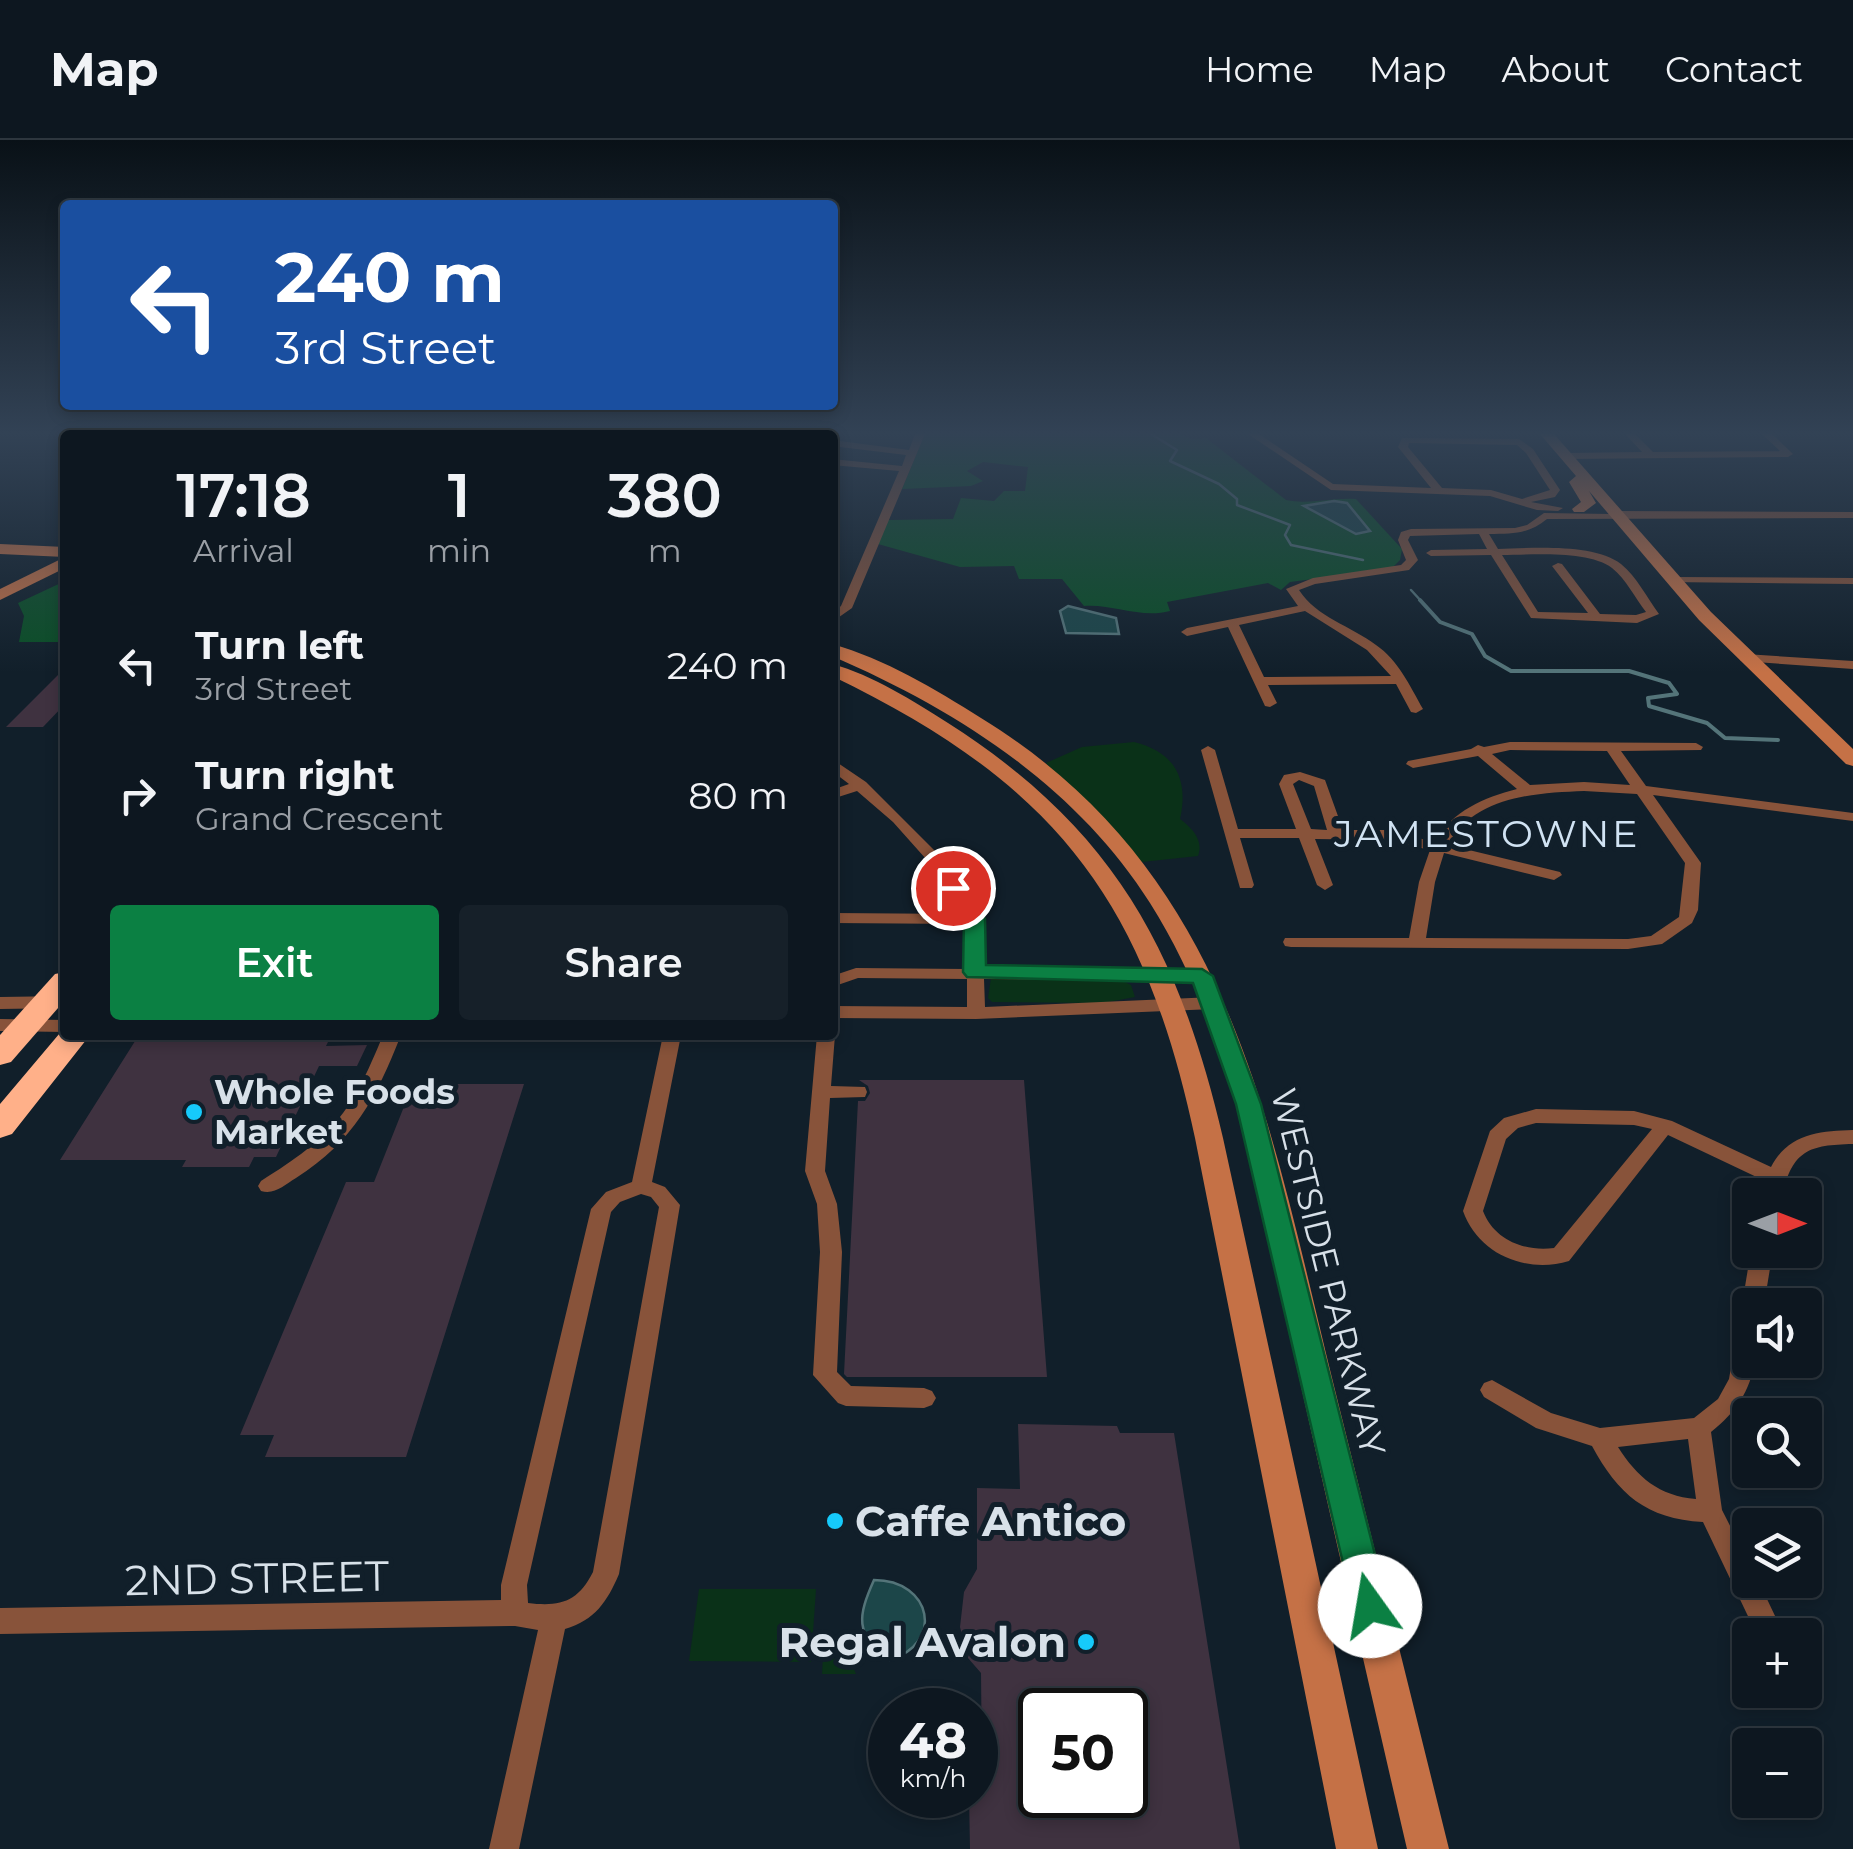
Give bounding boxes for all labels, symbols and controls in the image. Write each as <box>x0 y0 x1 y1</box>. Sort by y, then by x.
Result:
text: Map <box>50 40 159 98</box>
text: Home <box>1205 48 1314 91</box>
text: Map <box>1369 48 1447 91</box>
text: About <box>1502 48 1610 91</box>
text: Contact <box>1665 48 1803 91</box>
text: 240 m <box>275 234 505 320</box>
icon: left <box>110 240 240 370</box>
text: 3rd Street <box>275 320 496 375</box>
text: 17:18 <box>176 459 311 532</box>
text: 1 <box>448 459 471 532</box>
text: 380 <box>607 459 722 532</box>
text: Arrival <box>193 531 294 570</box>
text: min <box>427 531 491 570</box>
text: m <box>648 531 682 570</box>
text: Turn left <box>195 622 364 669</box>
icon: left <box>110 638 165 693</box>
text: 240 m <box>667 642 788 689</box>
text: 3rd Street <box>195 669 352 708</box>
text: Turn right <box>195 752 394 799</box>
icon: right <box>110 768 165 823</box>
text: 80 m <box>688 772 788 819</box>
text: Grand Crescent <box>195 799 444 838</box>
district label: JAMESTOWNE <box>1333 810 1640 857</box>
pin <box>911 846 996 931</box>
icon: arrive <box>926 861 981 916</box>
button: Exit <box>110 905 439 1020</box>
button: Share <box>459 905 788 1020</box>
place label: Whole Foods Market <box>214 1070 455 1153</box>
street label: WESTSIDE PARKWAY <box>1262 1084 1395 1461</box>
marker: Whole Foods Market <box>183 1101 205 1123</box>
north arrow <box>1732 1178 1822 1268</box>
map controls <box>1732 1178 1822 1818</box>
button: sound <box>1732 1288 1822 1378</box>
button: search <box>1732 1398 1822 1488</box>
place label: Caffe Antico <box>855 1495 1126 1547</box>
button: layers <box>1732 1508 1822 1598</box>
marker: Caffe Antico <box>824 1510 846 1532</box>
street label: 2ND STREET <box>125 1550 389 1606</box>
position arrow <box>1318 1554 1422 1658</box>
place label: Regal Avalon <box>779 1616 1066 1668</box>
button: + <box>1732 1618 1822 1708</box>
marker: Regal Avalon <box>1075 1631 1097 1653</box>
speed limit sign: 50 <box>1018 1688 1148 1818</box>
text: 48 <box>899 1710 967 1771</box>
button: − <box>1732 1728 1822 1818</box>
text: km/h <box>900 1763 966 1793</box>

